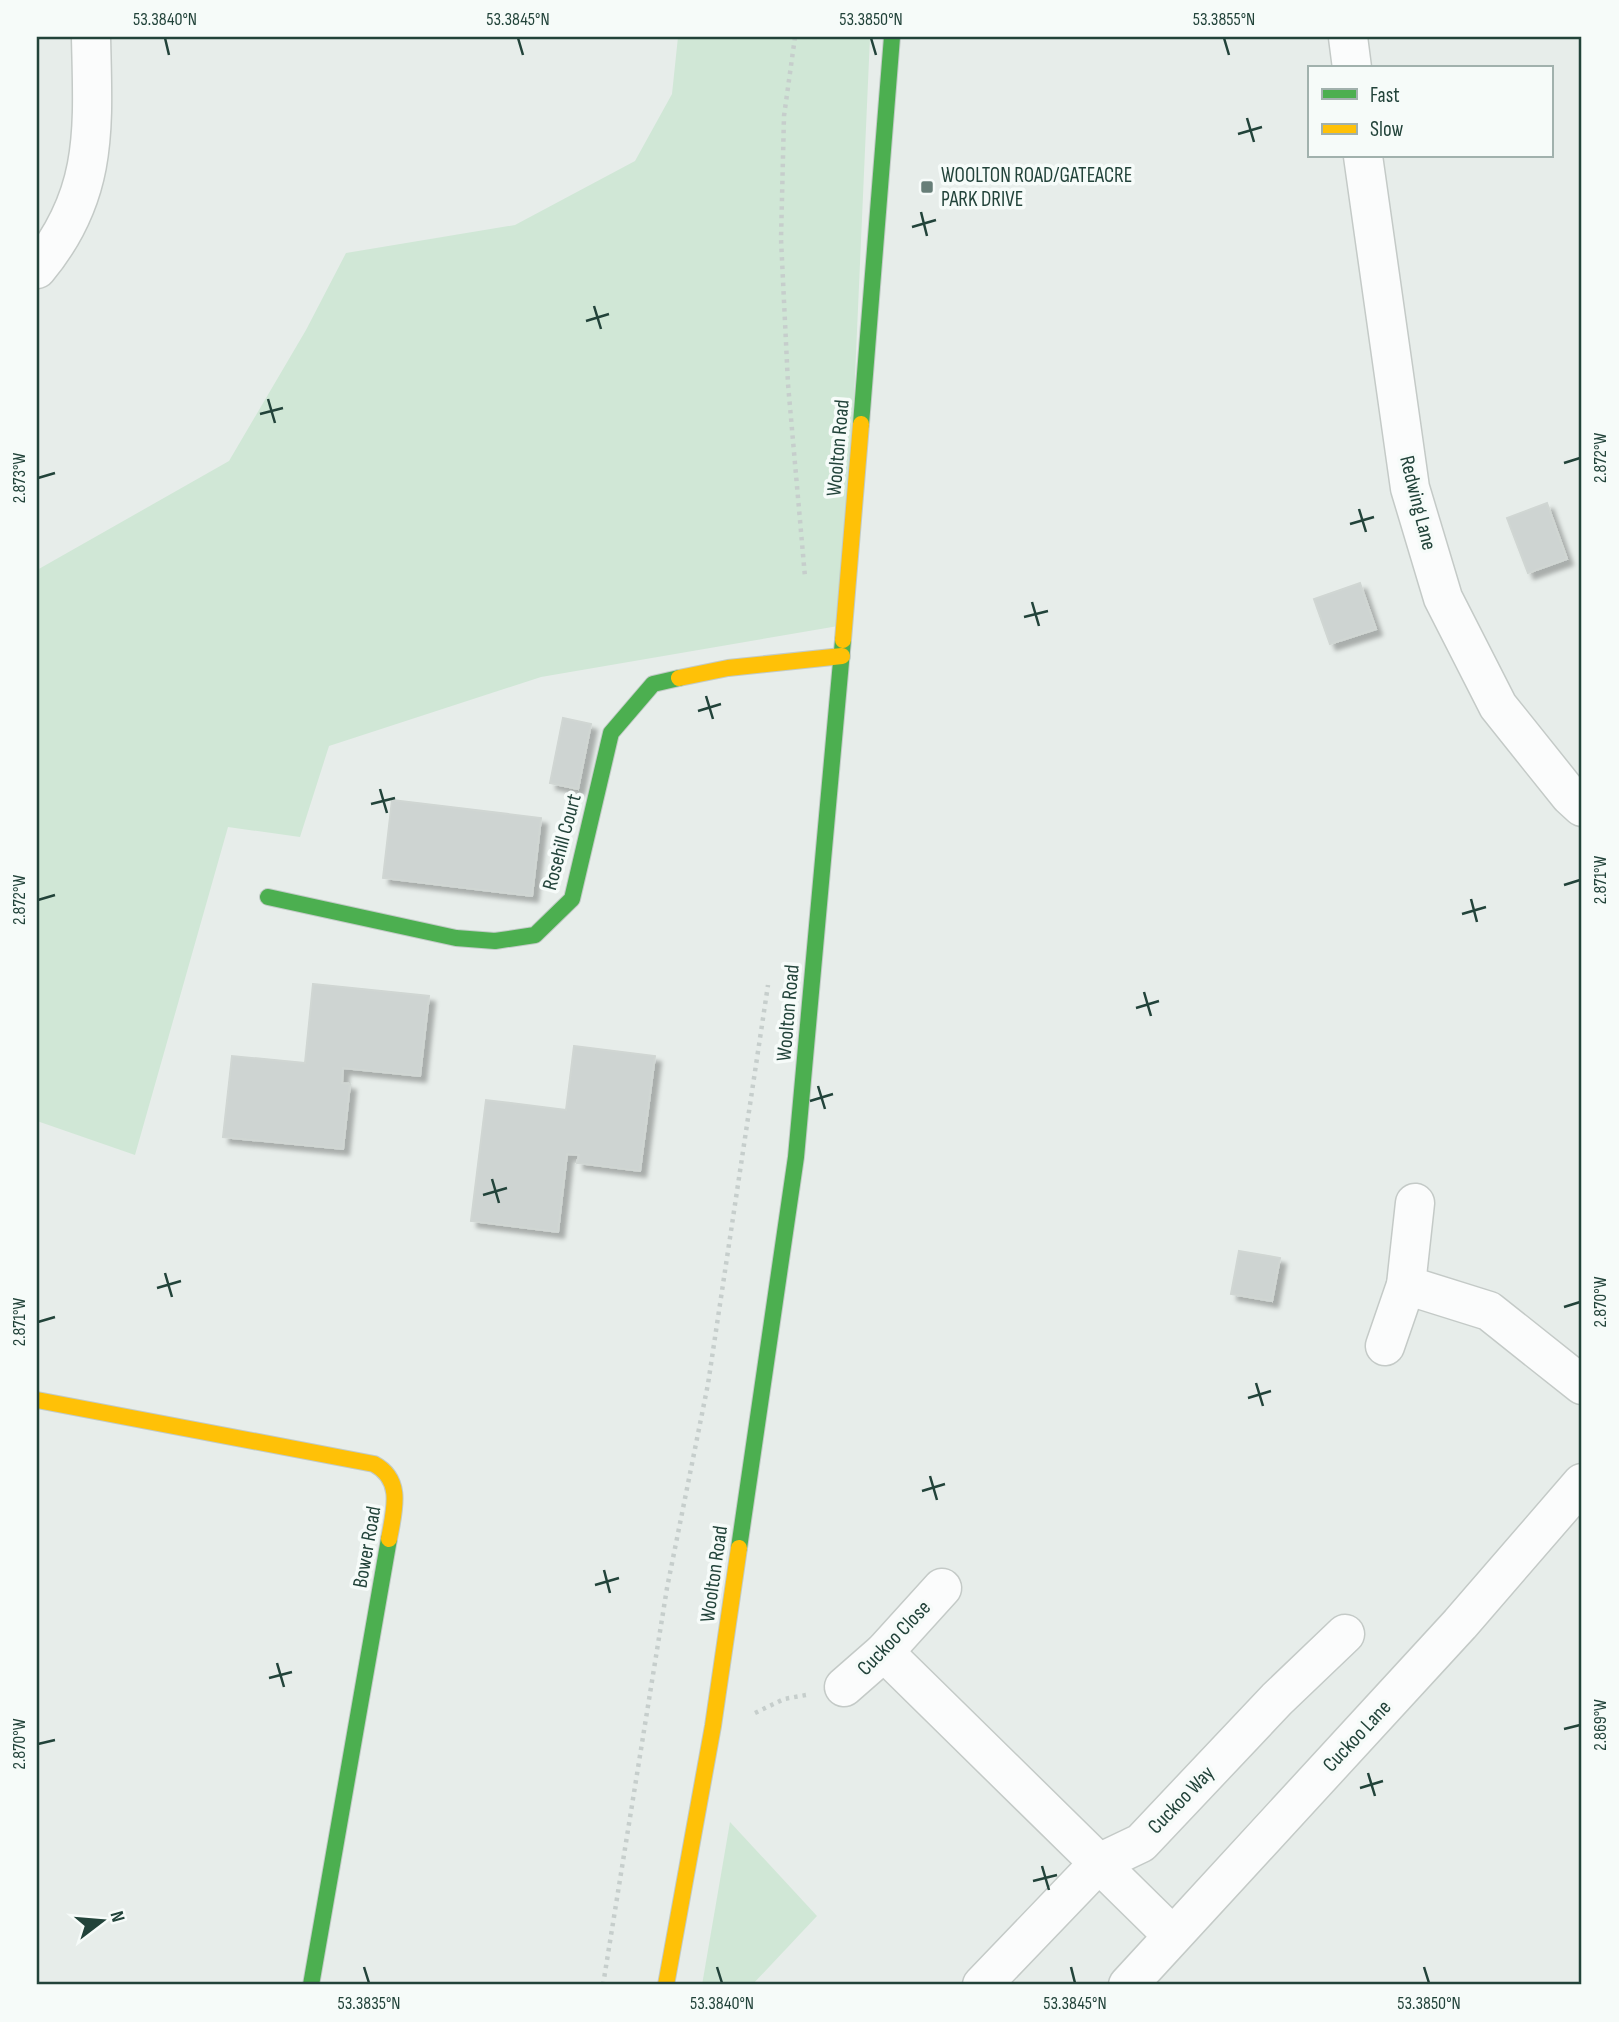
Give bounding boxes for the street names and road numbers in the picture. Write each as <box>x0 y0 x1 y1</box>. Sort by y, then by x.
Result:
street label: Woolton Road <box>821 399 855 497</box>
street label: Redwing Lane <box>1394 453 1442 553</box>
street label: Rosehill Court <box>537 791 587 893</box>
street label: Woolton Road <box>771 964 805 1062</box>
street label: Bower Road <box>348 1504 386 1590</box>
street label: Woolton Road <box>695 1524 733 1624</box>
street label: Cuckoo Close <box>852 1595 936 1681</box>
street label: Cuckoo Lane <box>1317 1695 1397 1777</box>
street label: Cuckoo Way <box>1143 1761 1219 1839</box>

